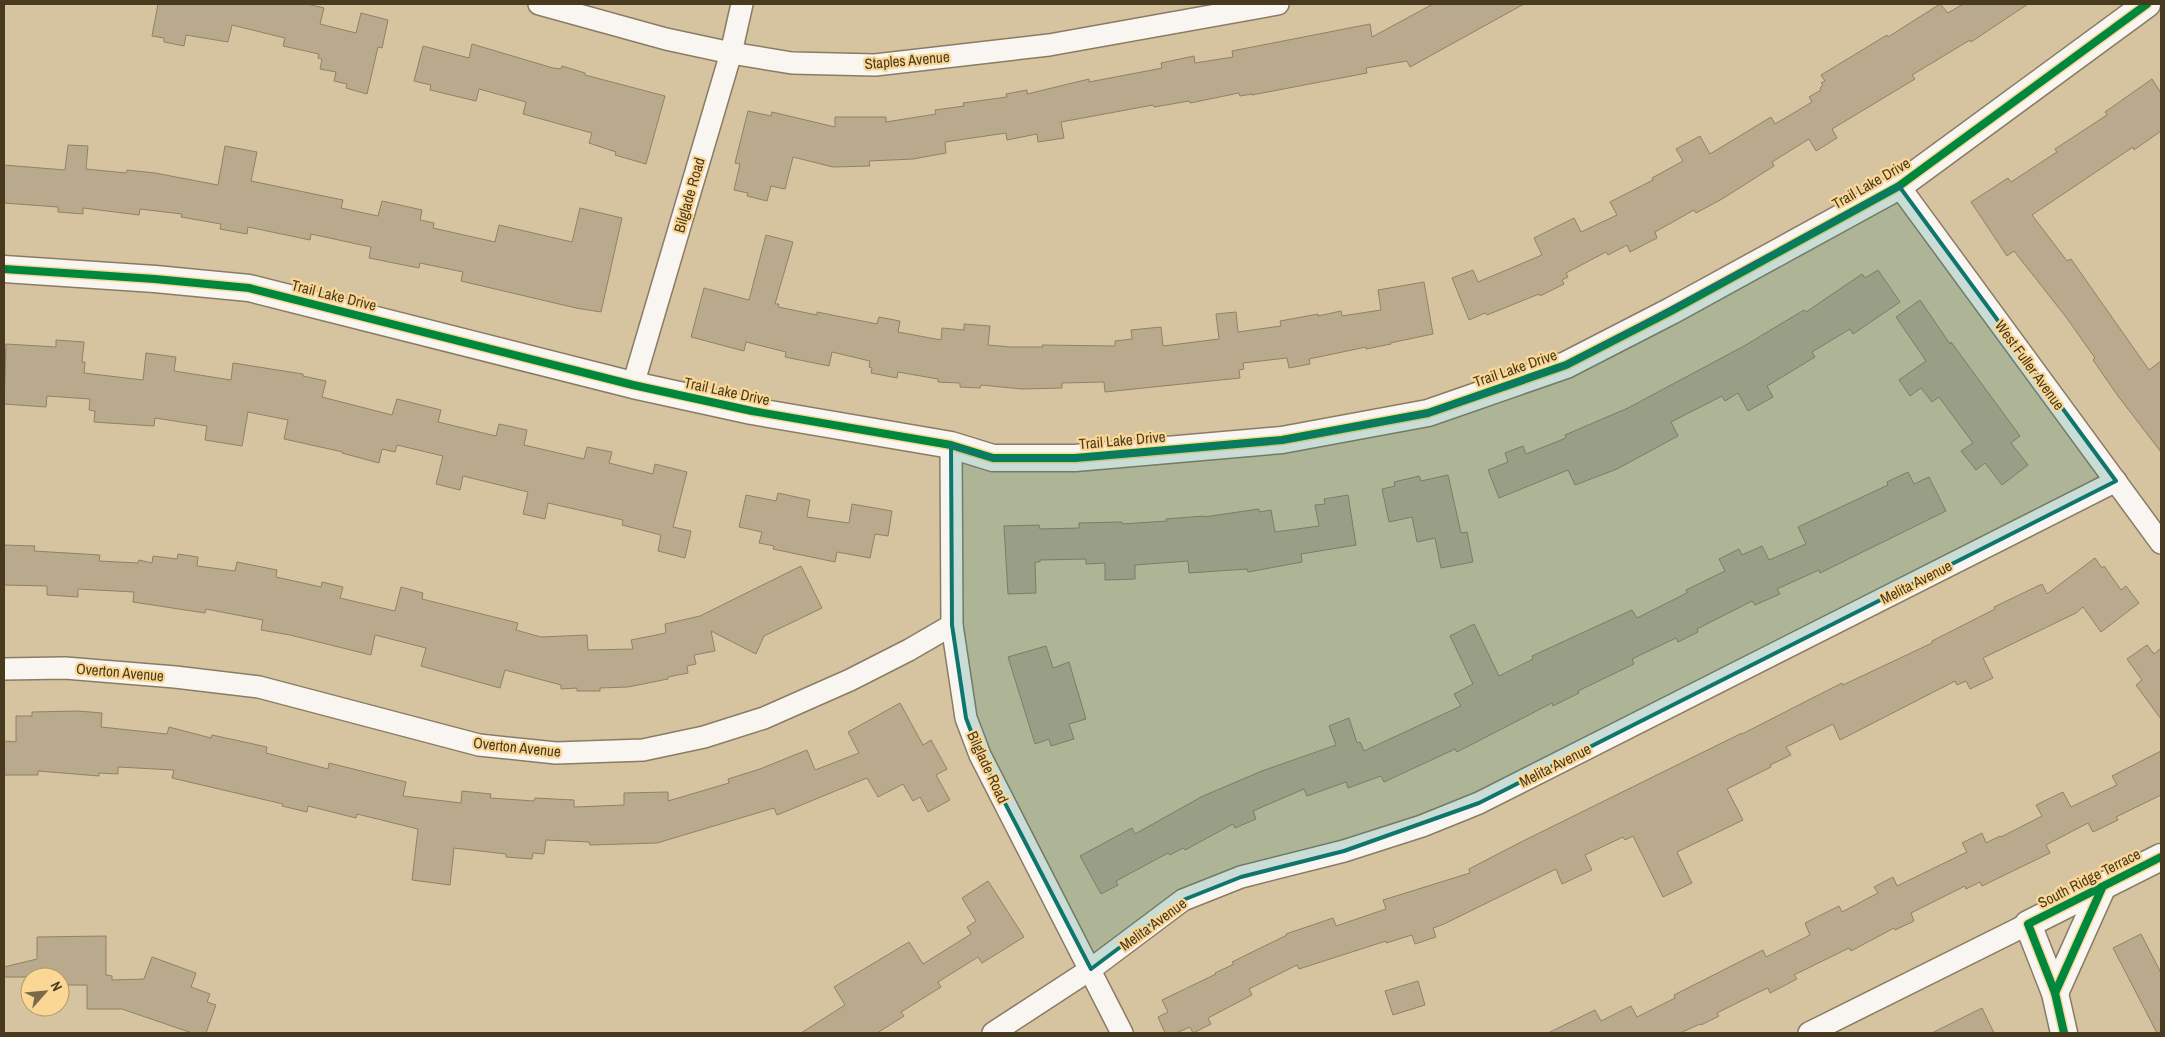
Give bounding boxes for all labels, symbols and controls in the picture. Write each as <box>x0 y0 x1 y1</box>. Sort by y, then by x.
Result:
street label: Staples Avenue <box>864 46 951 74</box>
street label: Trail Lake Drive <box>1828 152 1914 214</box>
street label: Bilglade Road <box>668 155 710 235</box>
street label: Trail Lake Drive <box>289 274 379 316</box>
street label: West Fuller Avenue <box>1990 316 2070 414</box>
street label: Trail Lake Drive <box>1470 344 1560 392</box>
street label: Trail Lake Drive <box>682 372 772 410</box>
street label: Trail Lake Drive <box>1078 426 1166 454</box>
street label: Melita Avenue <box>1877 555 1956 609</box>
street label: Overton Avenue <box>75 658 165 686</box>
street label: Bilglade Road <box>962 728 1014 806</box>
street label: Overton Avenue <box>472 732 562 762</box>
street label: Melita Avenue <box>1516 738 1595 792</box>
street label: South Ridge Terrace <box>2034 843 2144 913</box>
street label: Melita Avenue <box>1115 893 1191 955</box>
north arrow <box>20 967 70 1017</box>
text: N <box>47 978 66 994</box>

